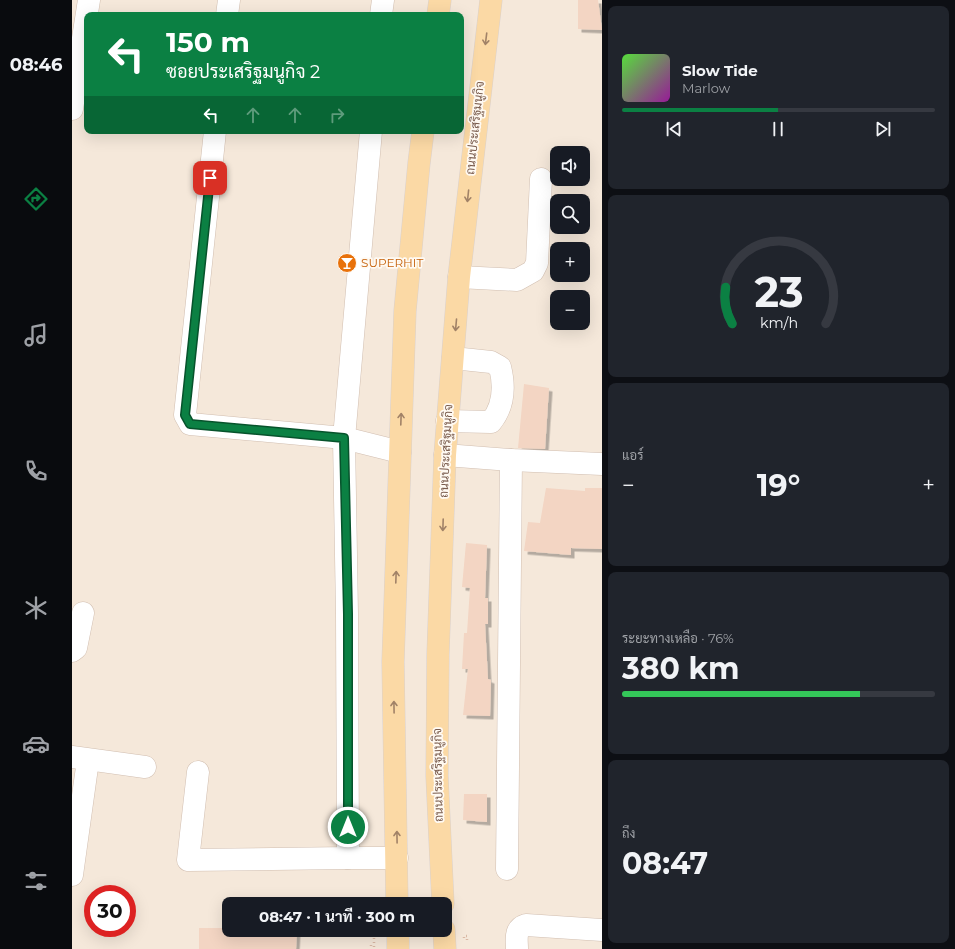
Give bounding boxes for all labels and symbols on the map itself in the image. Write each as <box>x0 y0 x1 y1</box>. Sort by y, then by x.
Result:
one-way arrow <box>482 32 490 45</box>
street label: ถนนประเสริฐมนูกิจ <box>462 80 488 176</box>
pin <box>193 161 227 195</box>
one-way arrow <box>464 189 472 202</box>
bar icon: SUPERHIT <box>336 252 358 274</box>
place label: SUPERHIT <box>361 255 423 270</box>
one-way arrow <box>452 318 459 331</box>
street label: ถนนประเสริฐมนูกิจ <box>436 404 456 498</box>
one-way arrow <box>398 413 405 426</box>
one-way arrow <box>439 518 447 531</box>
one-way arrow <box>392 571 400 584</box>
one-way arrow <box>390 701 398 714</box>
street label: ถนนประเสริฐมนูกิจ <box>429 728 447 822</box>
position arrow <box>327 806 369 848</box>
one-way arrow <box>393 831 400 844</box>
speed limit sign: 30 <box>84 885 136 937</box>

